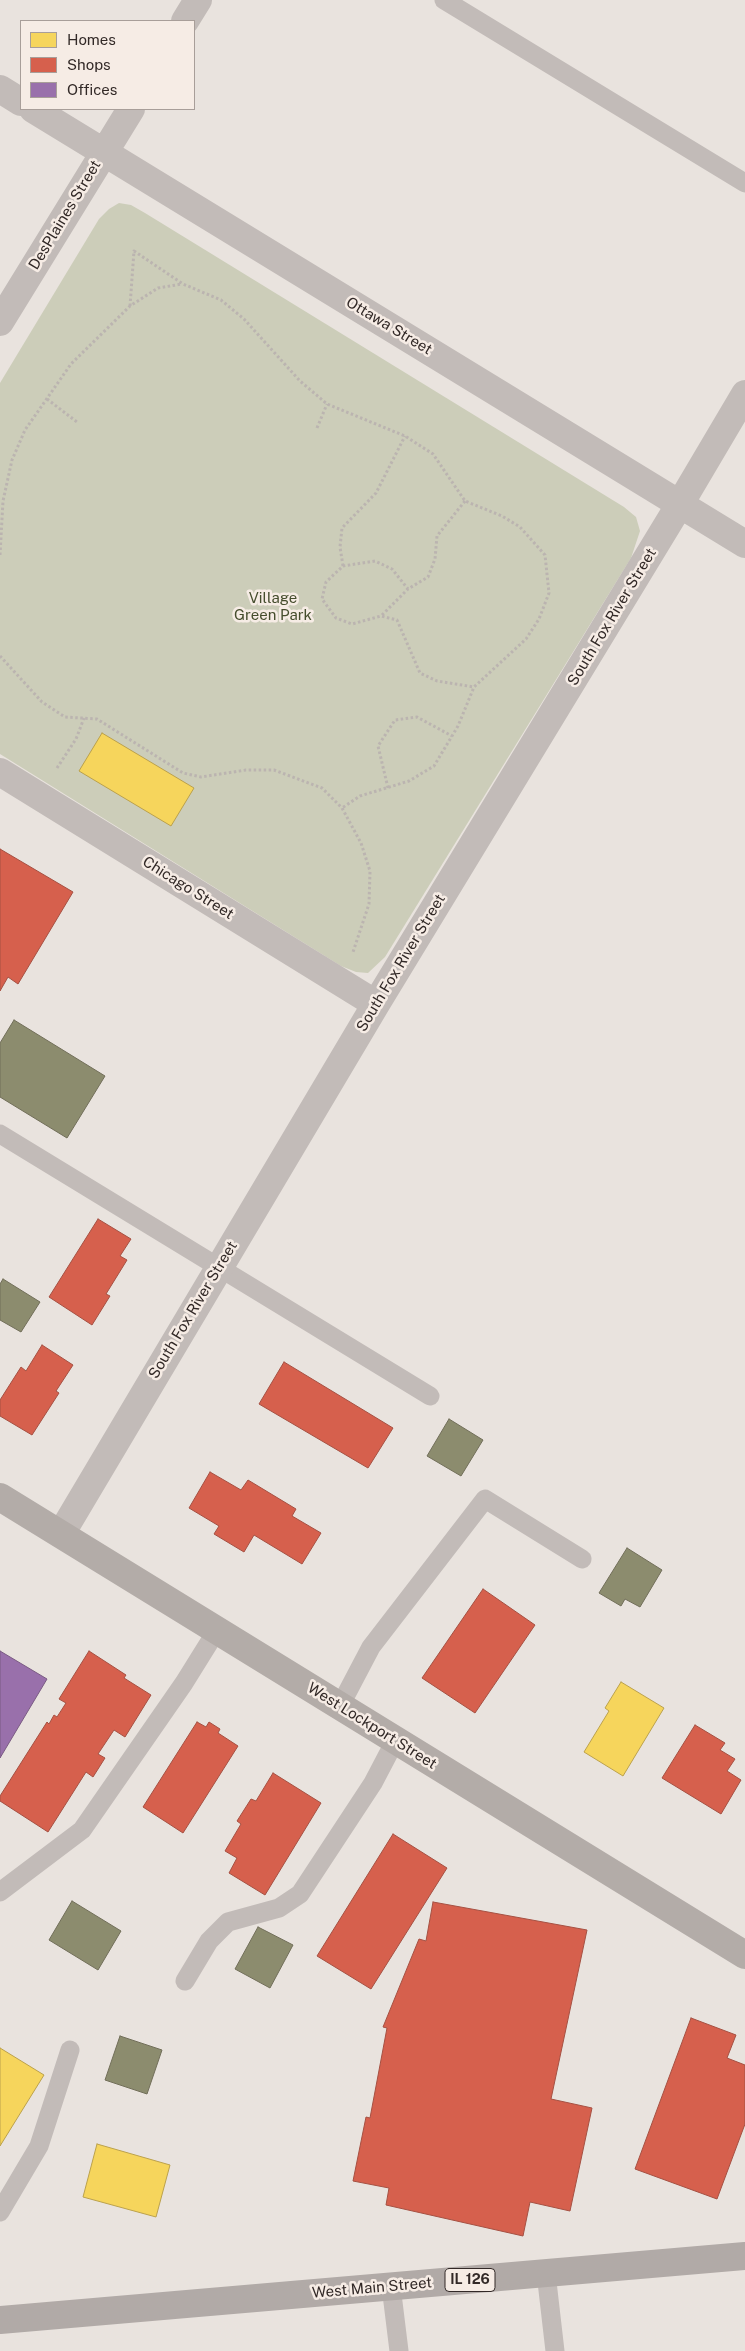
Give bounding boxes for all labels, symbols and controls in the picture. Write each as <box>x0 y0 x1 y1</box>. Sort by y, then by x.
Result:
legend <box>20 20 195 110</box>
text: Homes <box>67 31 116 48</box>
text: Shops <box>67 56 111 73</box>
text: Offices <box>67 81 117 98</box>
street label: DesPlaines Street <box>25 157 105 273</box>
street label: Ottawa Street <box>343 293 435 359</box>
street label: South Fox River Street <box>564 545 660 689</box>
park label: Village Green Park <box>234 589 312 624</box>
street label: Chicago Street <box>139 853 237 923</box>
street label: South Fox River Street <box>353 891 449 1035</box>
street label: South Fox River Street <box>145 1238 241 1382</box>
street label: West Lockport Street <box>304 1679 440 1773</box>
road number: IL 126 <box>445 2268 495 2292</box>
street label: West Main Street <box>311 2274 433 2302</box>

